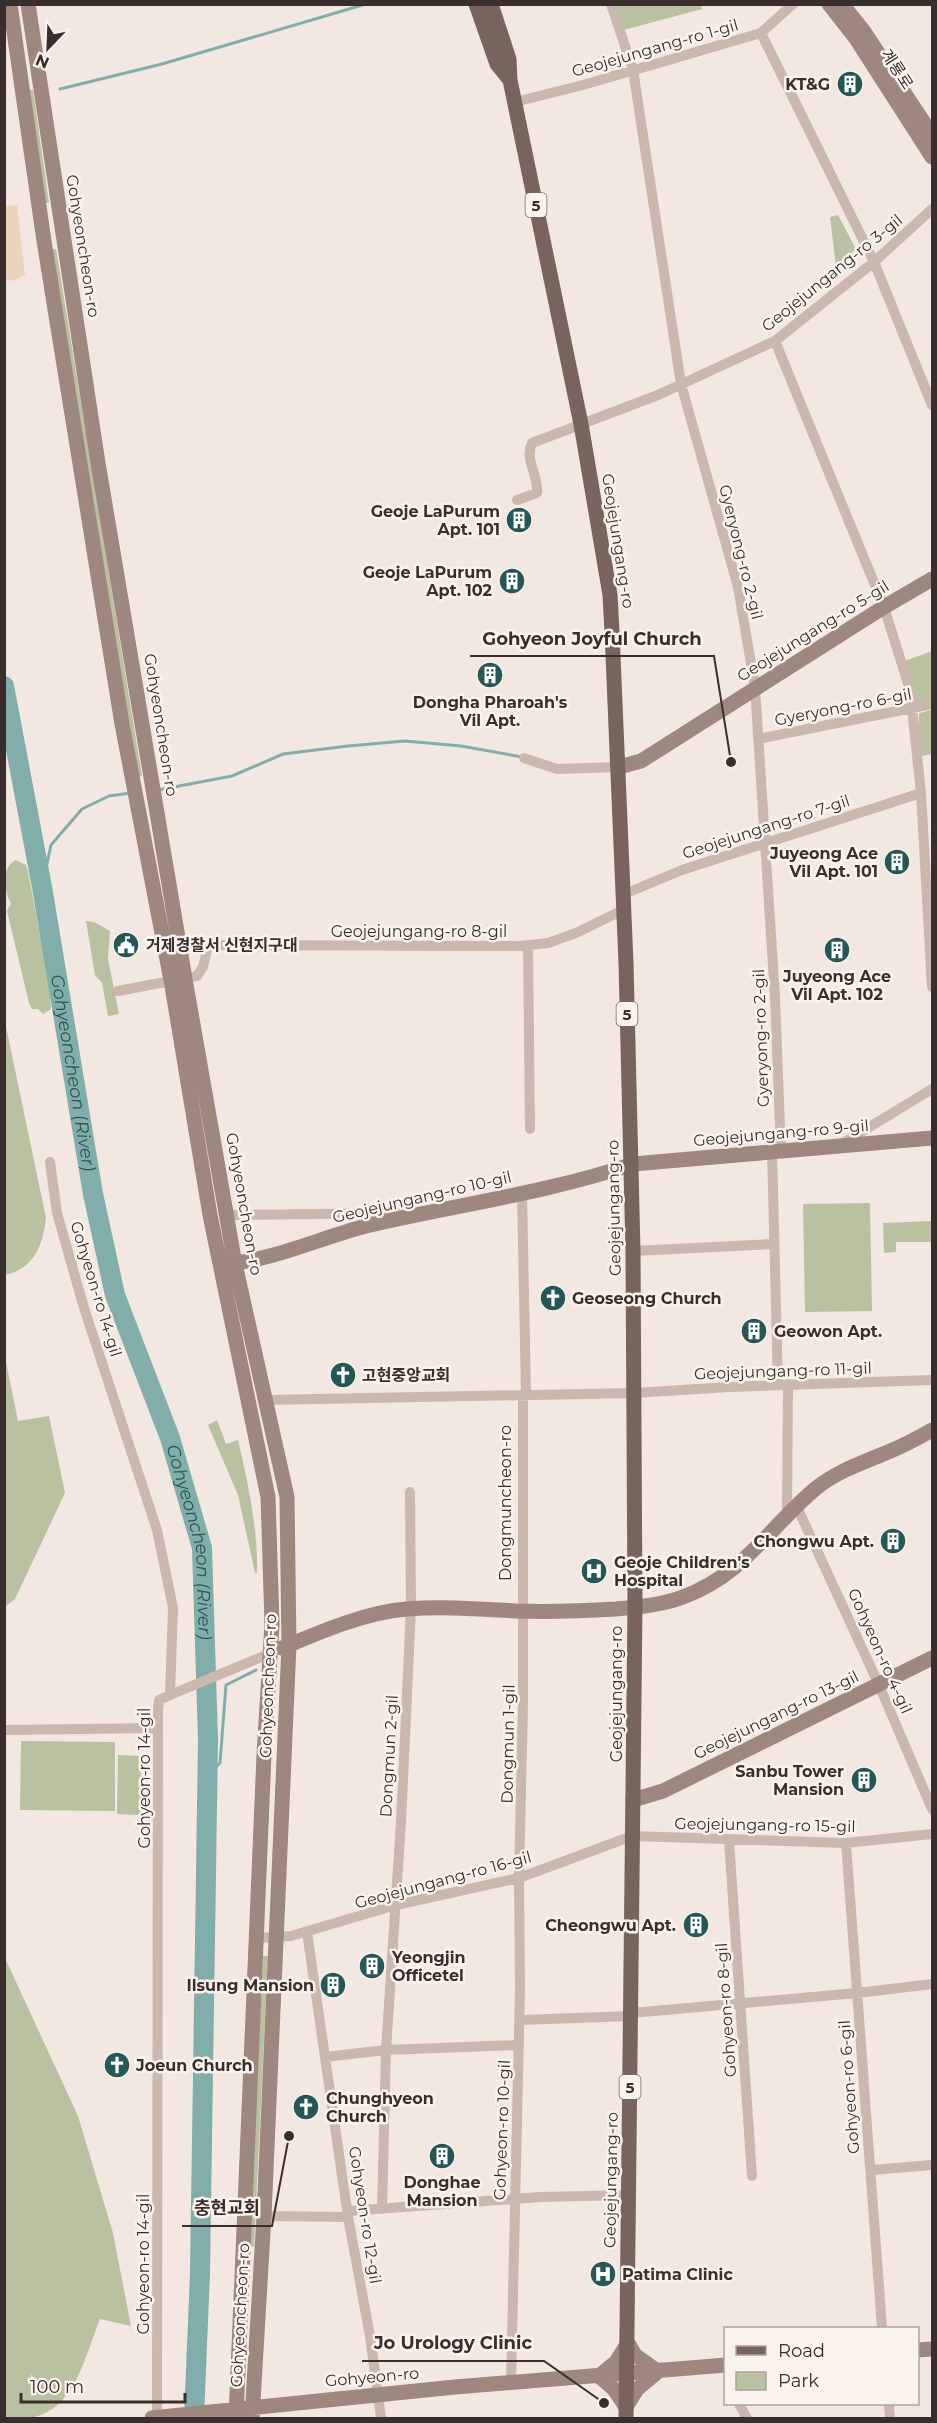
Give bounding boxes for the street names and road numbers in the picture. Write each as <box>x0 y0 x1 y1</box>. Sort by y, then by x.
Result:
street label: Geojejungang-ro 1-gil <box>570 15 740 81</box>
street label: 계룡로 <box>877 45 917 93</box>
street label: Gohyeoncheon-ro <box>62 173 104 319</box>
road number: 5 <box>526 193 546 217</box>
street label: Geojejungang-ro 3-gil <box>758 210 906 336</box>
street label: Geojejungang-ro <box>598 472 638 610</box>
street label: Gyeryong-ro 2-gil <box>715 483 767 621</box>
street label: Geojejungang-ro 5-gil <box>734 576 892 686</box>
street label: Gohyeoncheon-ro <box>140 652 182 798</box>
street label: Gyeryong-ro 6-gil <box>773 684 913 730</box>
street label: Geojejungang-ro 7-gil <box>680 791 852 863</box>
street label: Geojejungang-ro 8-gil <box>331 922 507 941</box>
street label: Gyeryong-ro 2-gil <box>749 969 773 1107</box>
road number: 5 <box>616 1002 638 1026</box>
street label: Geojejungang-ro 9-gil <box>692 1116 870 1150</box>
street label: Gohyeoncheon-ro <box>222 1131 266 1277</box>
street label: Geojejungang-ro <box>603 1140 625 1276</box>
street label: Geojejungang-ro 10-gil <box>331 1167 513 1227</box>
street label: Gohyeon-ro 14-gil <box>66 1219 126 1359</box>
street label: Geojejungang-ro 11-gil <box>694 1358 872 1384</box>
street label: Dongmuncheon-ro <box>496 1425 515 1581</box>
street label: Gohyeon-ro 4-gil <box>844 1585 916 1717</box>
street label: Gohyeoncheon-ro <box>256 1614 280 1758</box>
street label: Geojejungang-ro <box>607 1626 626 1762</box>
street label: Geojejungang-ro 13-gil <box>690 1667 862 1763</box>
street label: Dongmun 1-gil <box>497 1684 519 1804</box>
street label: Dongmun 2-gil <box>376 1694 402 1818</box>
street label: Gohyeon-ro 14-gil <box>135 1708 154 1848</box>
street label: Geojejungang-ro 15-gil <box>674 1814 856 1836</box>
street label: Geojejungang-ro 16-gil <box>353 1847 533 1913</box>
street label: Gohyeon-ro 8-gil <box>712 1942 740 2078</box>
street label: Gohyeon-ro 6-gil <box>835 2019 863 2155</box>
street label: Gohyeon-ro 10-gil <box>490 2059 514 2201</box>
road number: 5 <box>620 2075 640 2099</box>
street label: Geojejungang-ro <box>600 2112 622 2248</box>
street label: Gohyeon-ro 12-gil <box>345 2145 385 2285</box>
street label: Gohyeon-ro 14-gil <box>134 2194 153 2334</box>
street label: Gohyeoncheon-ro <box>227 2242 253 2388</box>
street label: Gohyeon-ro <box>324 2363 420 2391</box>

